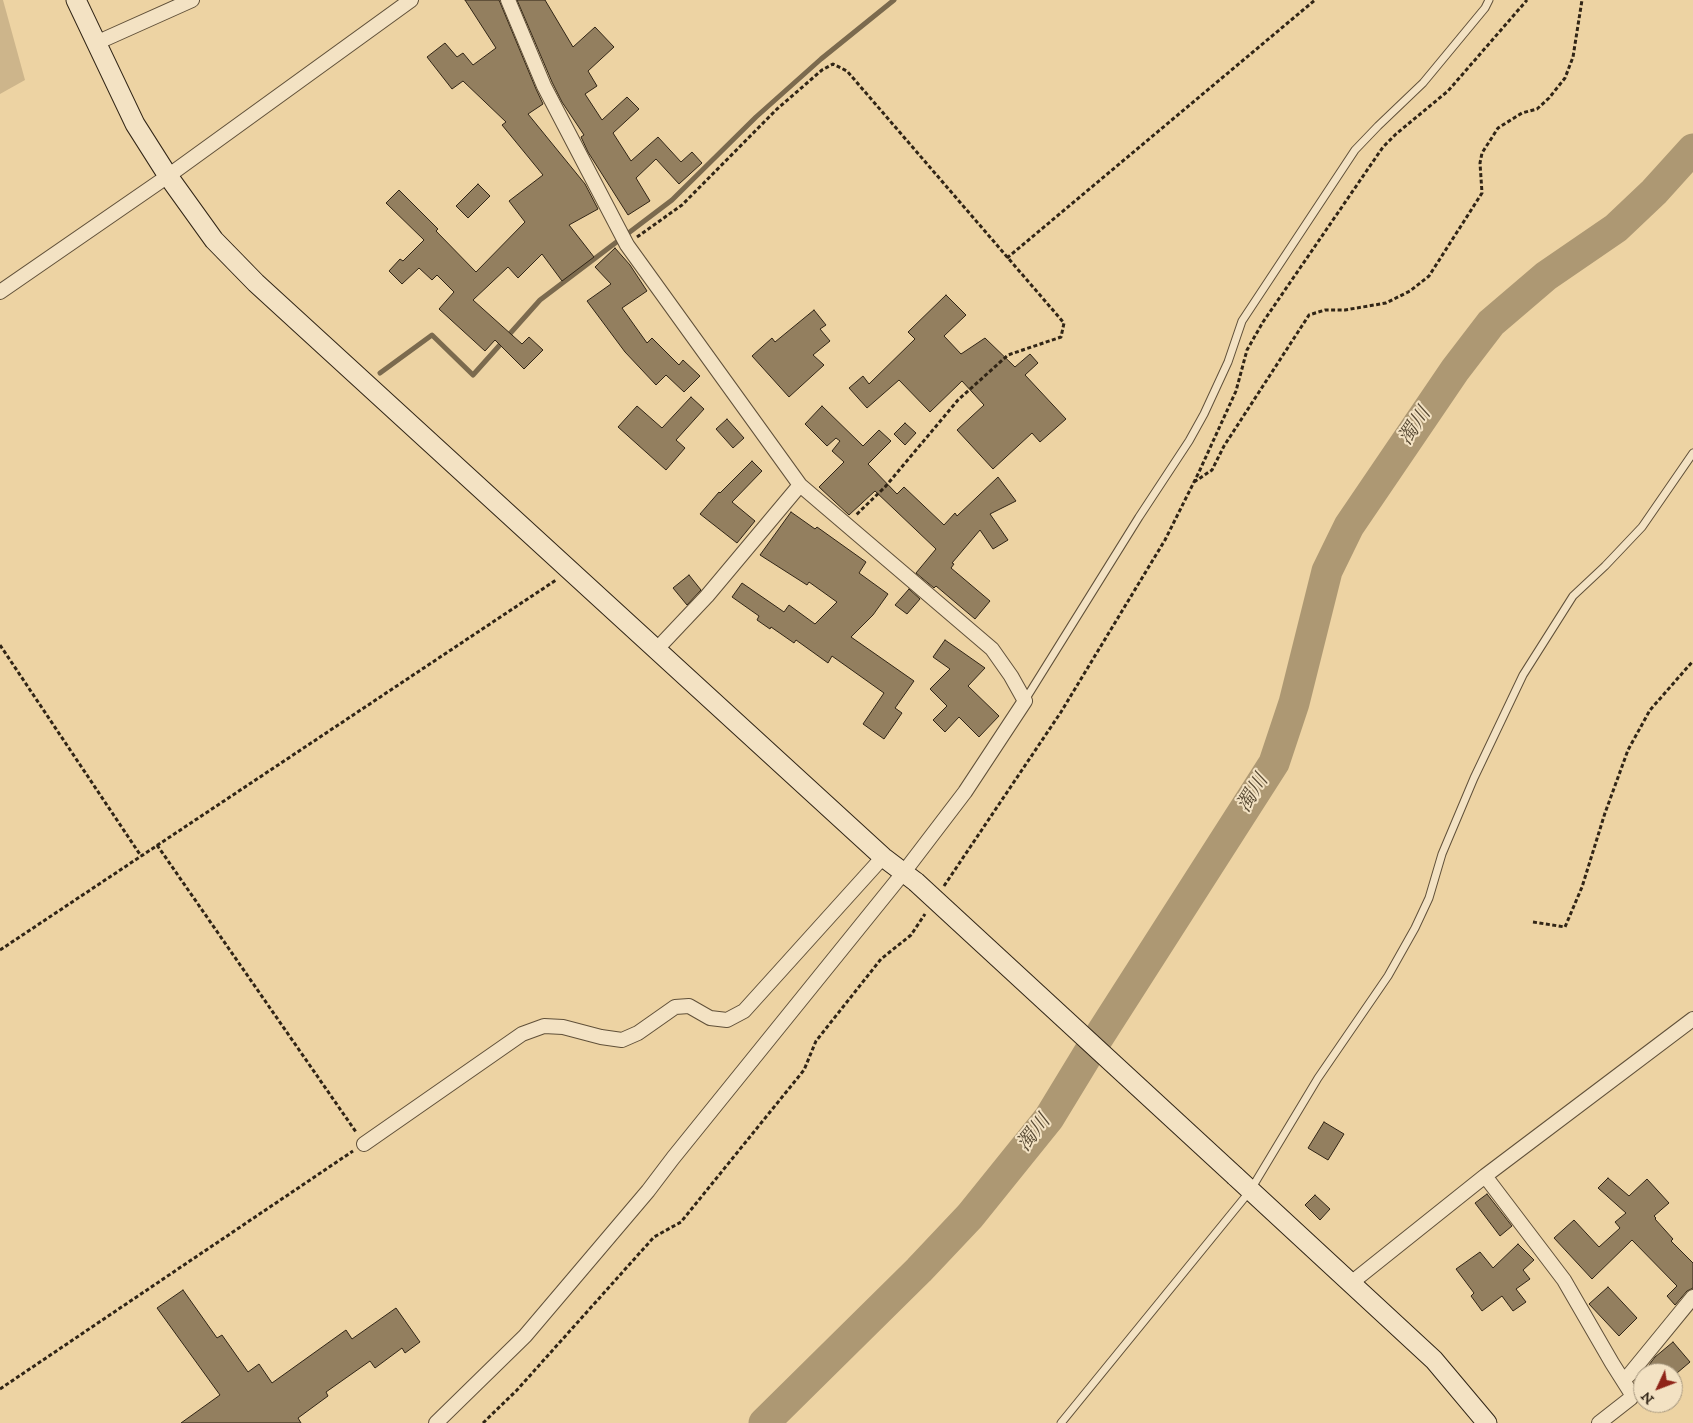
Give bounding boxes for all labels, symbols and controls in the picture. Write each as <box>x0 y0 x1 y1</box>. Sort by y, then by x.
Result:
water label: 濁川 <box>1395 404 1437 450</box>
water label: 濁川 <box>1233 771 1275 817</box>
water label: 濁川 <box>1013 1111 1057 1157</box>
north arrow <box>1633 1363 1683 1413</box>
text: N <box>1637 1387 1658 1408</box>

